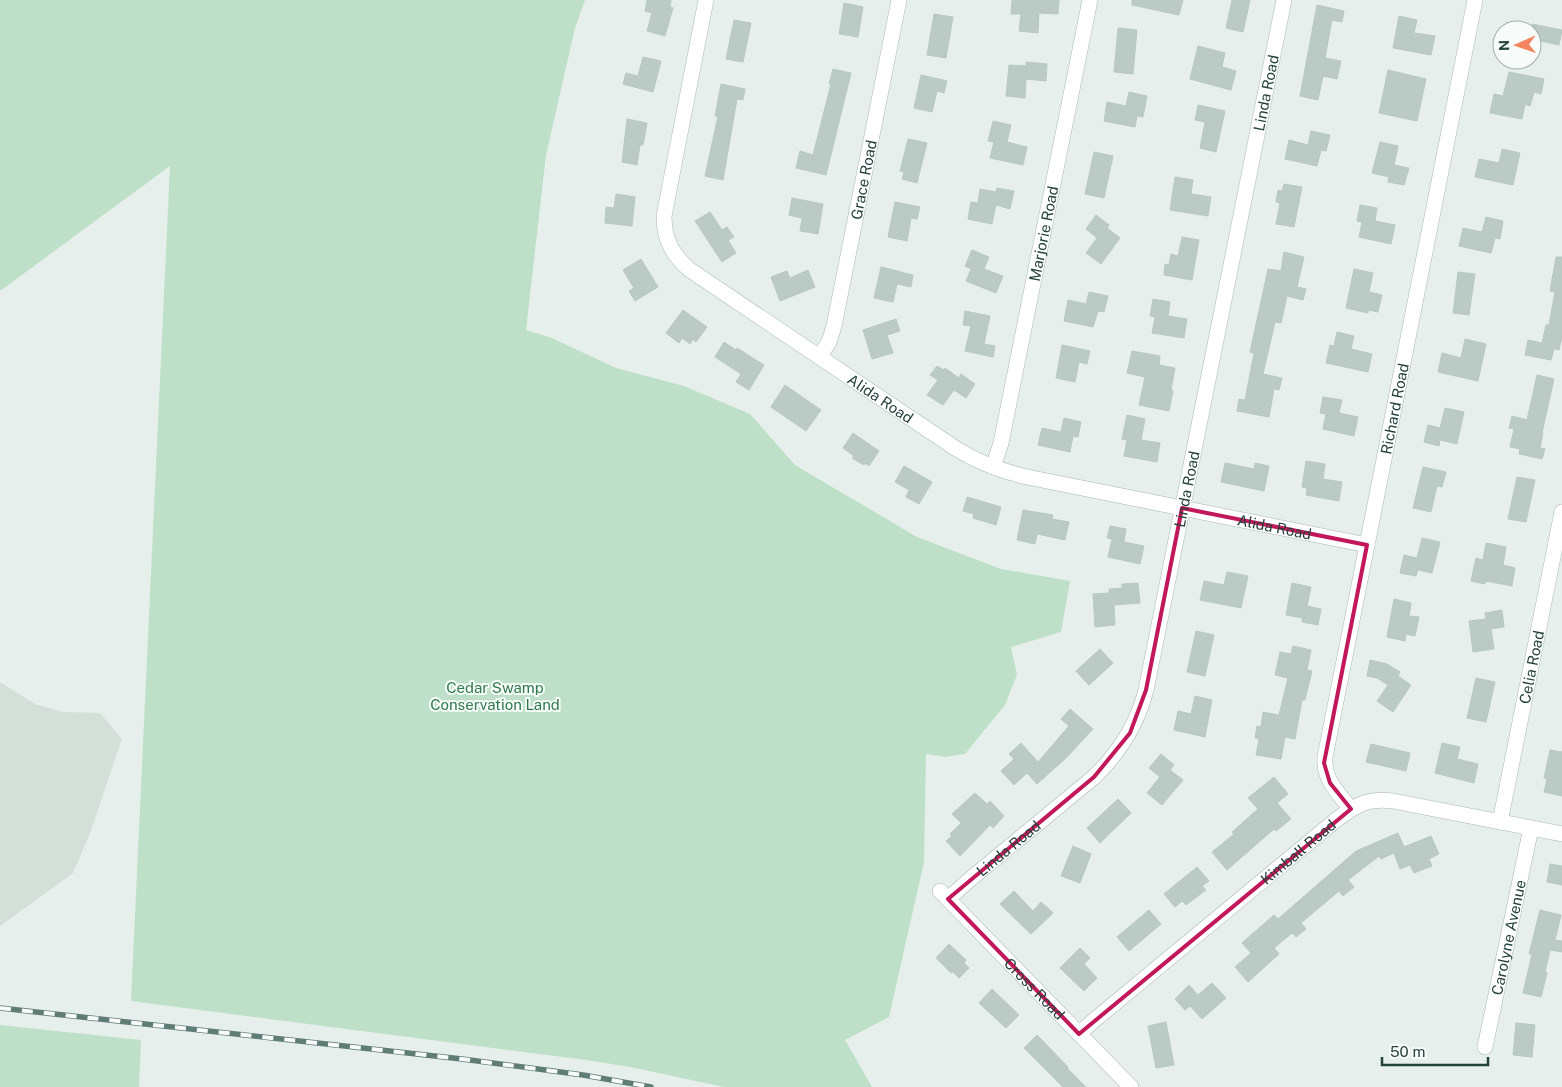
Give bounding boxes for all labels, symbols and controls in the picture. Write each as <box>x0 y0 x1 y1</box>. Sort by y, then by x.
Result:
north arrow <box>1492 20 1542 70</box>
text: N <box>1496 40 1512 51</box>
street label: Linda Road <box>1249 53 1281 133</box>
street label: Grace Road <box>847 138 879 221</box>
street label: Marjorie Road <box>1025 184 1061 283</box>
street label: Richard Road <box>1377 362 1411 456</box>
street label: Alida Road <box>845 370 917 426</box>
street label: Linda Road <box>1170 449 1202 529</box>
street label: Alida Road <box>1236 511 1313 542</box>
street label: Celia Road <box>1515 629 1547 705</box>
park label: Cedar Swamp Conservation Land <box>430 679 560 713</box>
street label: Kimball Road <box>1257 816 1339 888</box>
street label: Linda Road <box>973 817 1044 879</box>
street label: Carolyne Avenue <box>1488 878 1528 997</box>
street label: Cross Road <box>1001 954 1069 1023</box>
scale bar <box>1382 1034 1488 1066</box>
text: 50 m <box>1390 1043 1425 1060</box>

